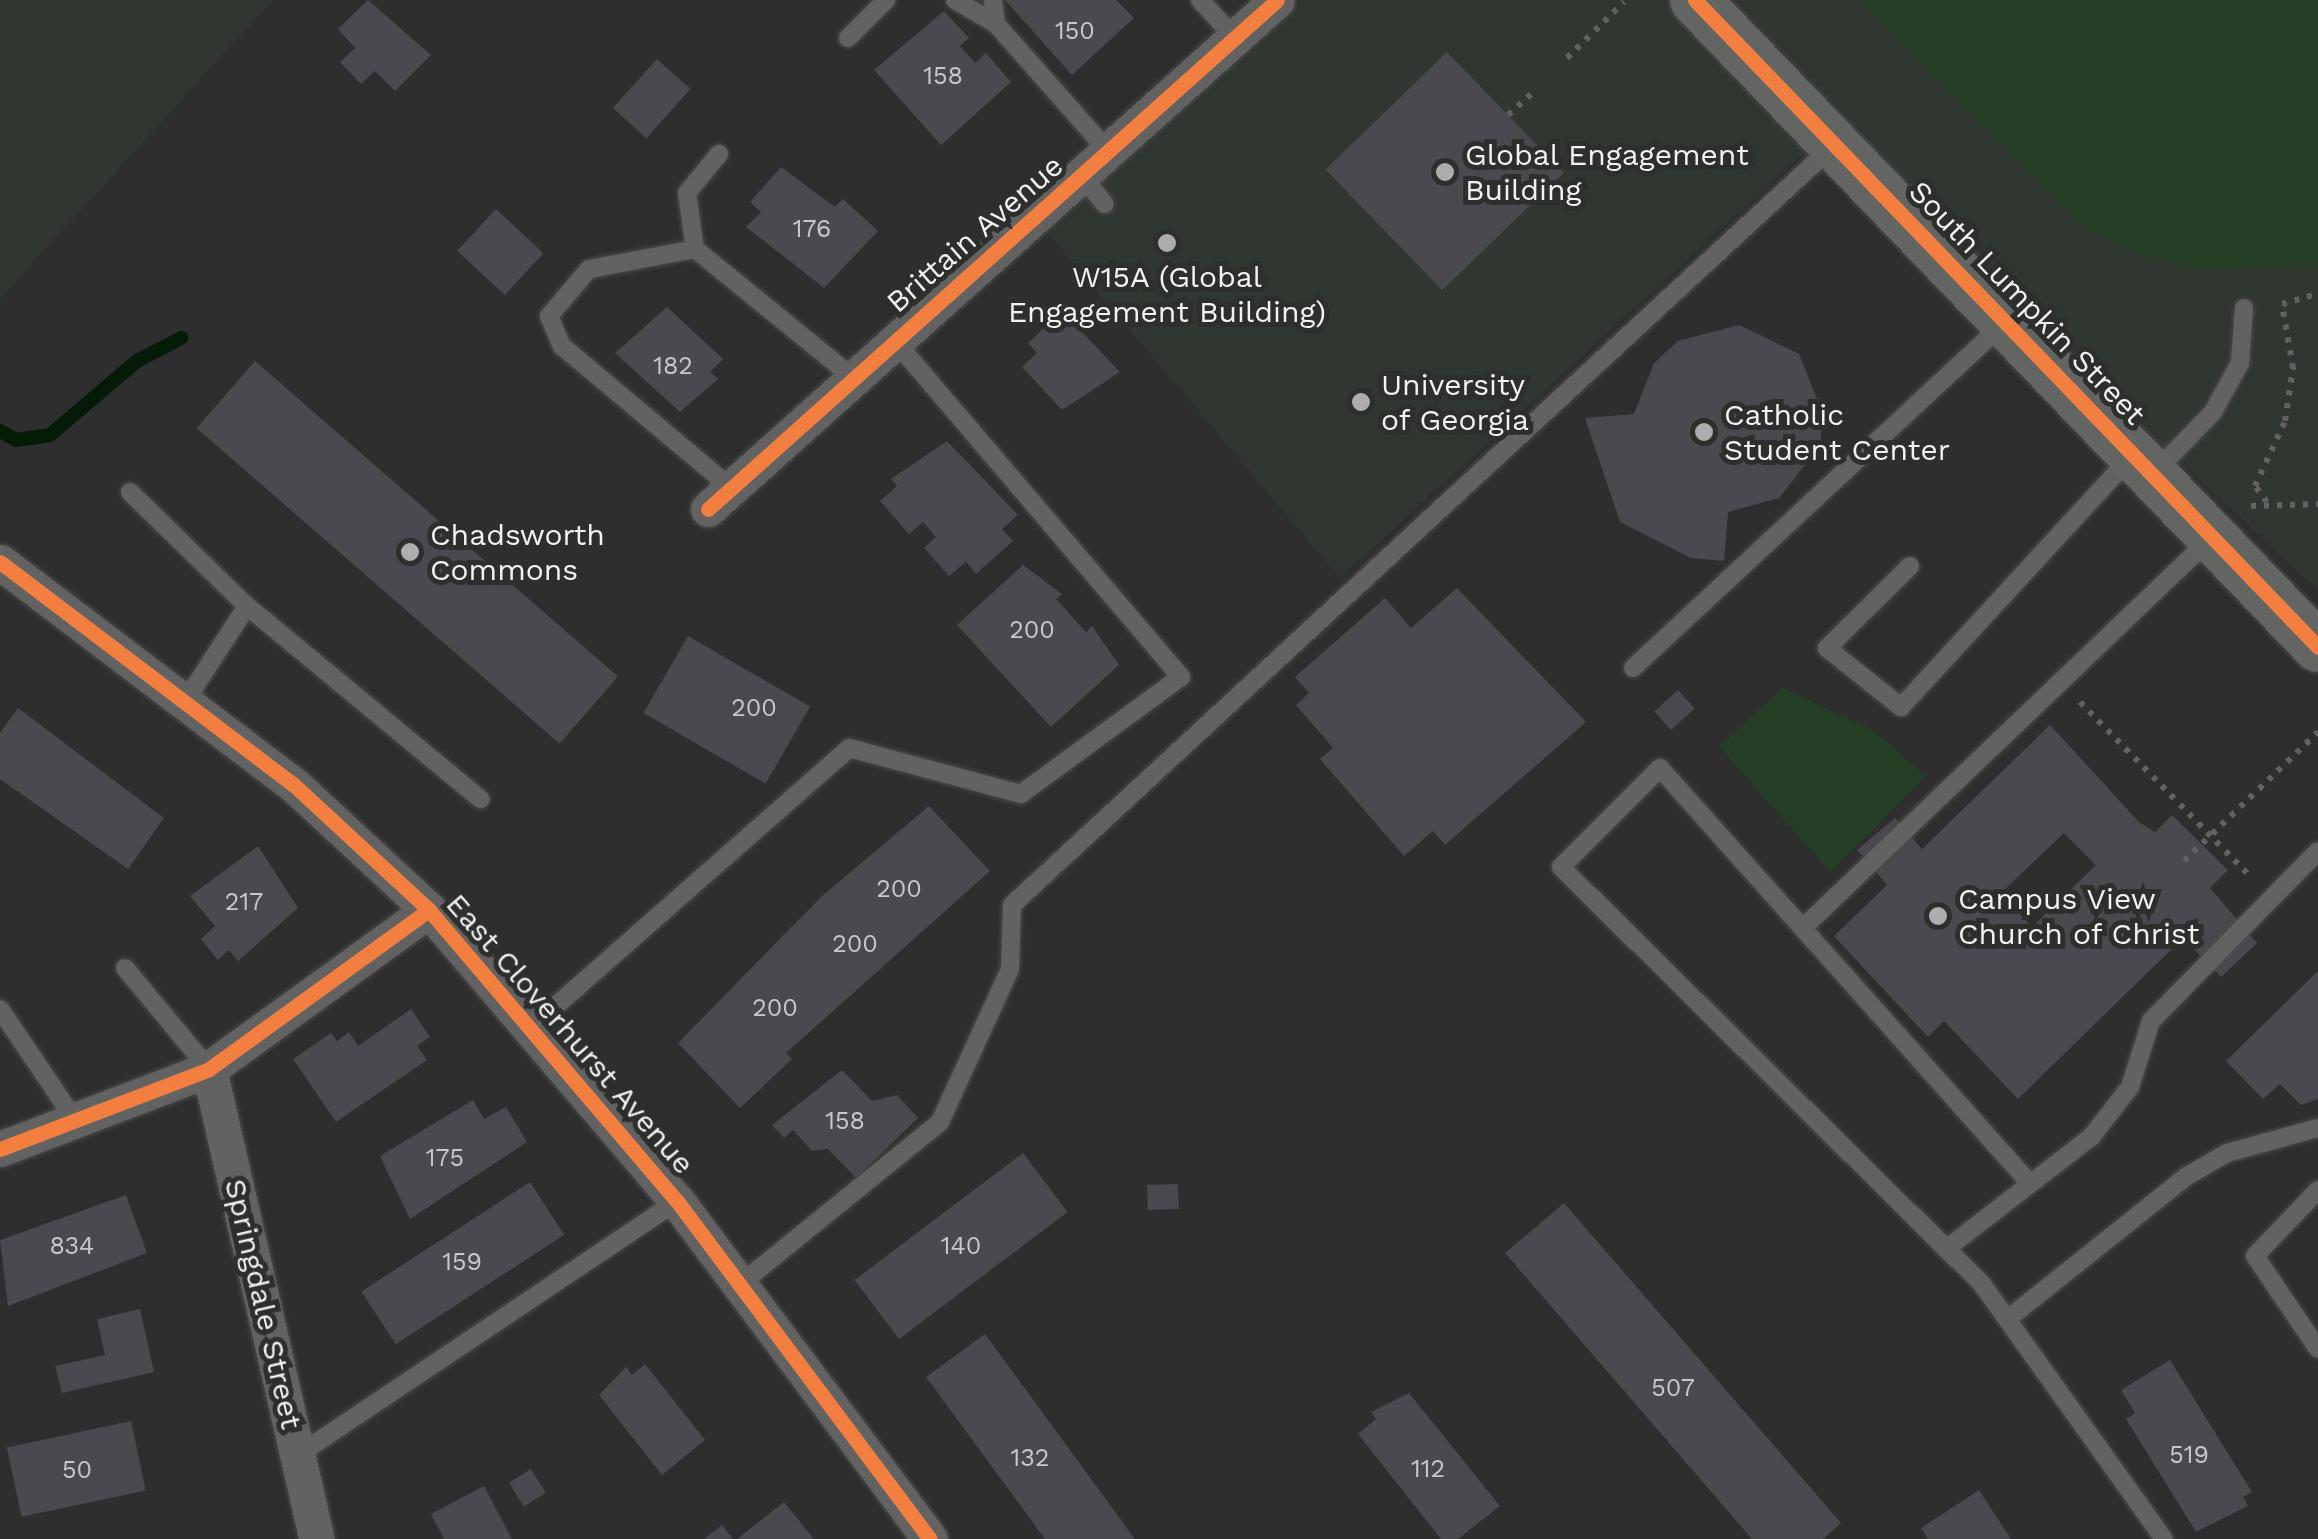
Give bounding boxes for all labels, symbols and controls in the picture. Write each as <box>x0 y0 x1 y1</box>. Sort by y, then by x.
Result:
house number: 150 <box>1055 16 1095 46</box>
house number: 158 <box>923 61 963 91</box>
place label: Global Engagement Building <box>1465 137 1750 208</box>
street label: Brittain Avenue <box>879 147 1071 321</box>
marker: Global Engagement Building <box>1434 161 1456 183</box>
street label: South Lumpkin Street <box>1901 174 2153 432</box>
house number: 176 <box>793 214 831 244</box>
marker: W15A (Global Engagement Building) <box>1156 232 1178 254</box>
place label: W15A (Global Engagement Building) <box>1008 259 1326 330</box>
house number: 182 <box>653 351 693 381</box>
place label: University of Georgia <box>1381 367 1530 438</box>
marker: University of Georgia <box>1350 391 1372 413</box>
place label: Catholic Student Center <box>1724 397 1950 468</box>
marker: Catholic Student Center <box>1693 421 1715 443</box>
place label: Chadsworth Commons <box>430 517 605 588</box>
marker: Chadsworth Commons <box>399 541 421 563</box>
house number: 200 <box>1009 615 1055 645</box>
house number: 200 <box>731 693 777 723</box>
house number: 200 <box>876 874 922 904</box>
place label: Campus View Church of Christ <box>1958 881 2201 952</box>
street label: East Cloverhurst Avenue <box>438 886 702 1182</box>
house number: 217 <box>225 887 263 917</box>
marker: Campus View Church of Christ <box>1927 905 1949 927</box>
house number: 200 <box>832 929 878 959</box>
house number: 200 <box>752 993 798 1023</box>
house number: 158 <box>825 1106 865 1136</box>
house number: 175 <box>426 1143 464 1173</box>
street label: Springdale Street <box>217 1175 309 1433</box>
house number: 834 <box>50 1231 94 1261</box>
house number: 140 <box>941 1231 981 1261</box>
house number: 159 <box>442 1247 482 1277</box>
house number: 507 <box>1651 1373 1695 1403</box>
house number: 519 <box>2169 1440 2209 1470</box>
house number: 132 <box>1011 1443 1049 1473</box>
house number: 112 <box>1411 1454 1445 1484</box>
house number: 50 <box>62 1455 92 1485</box>

